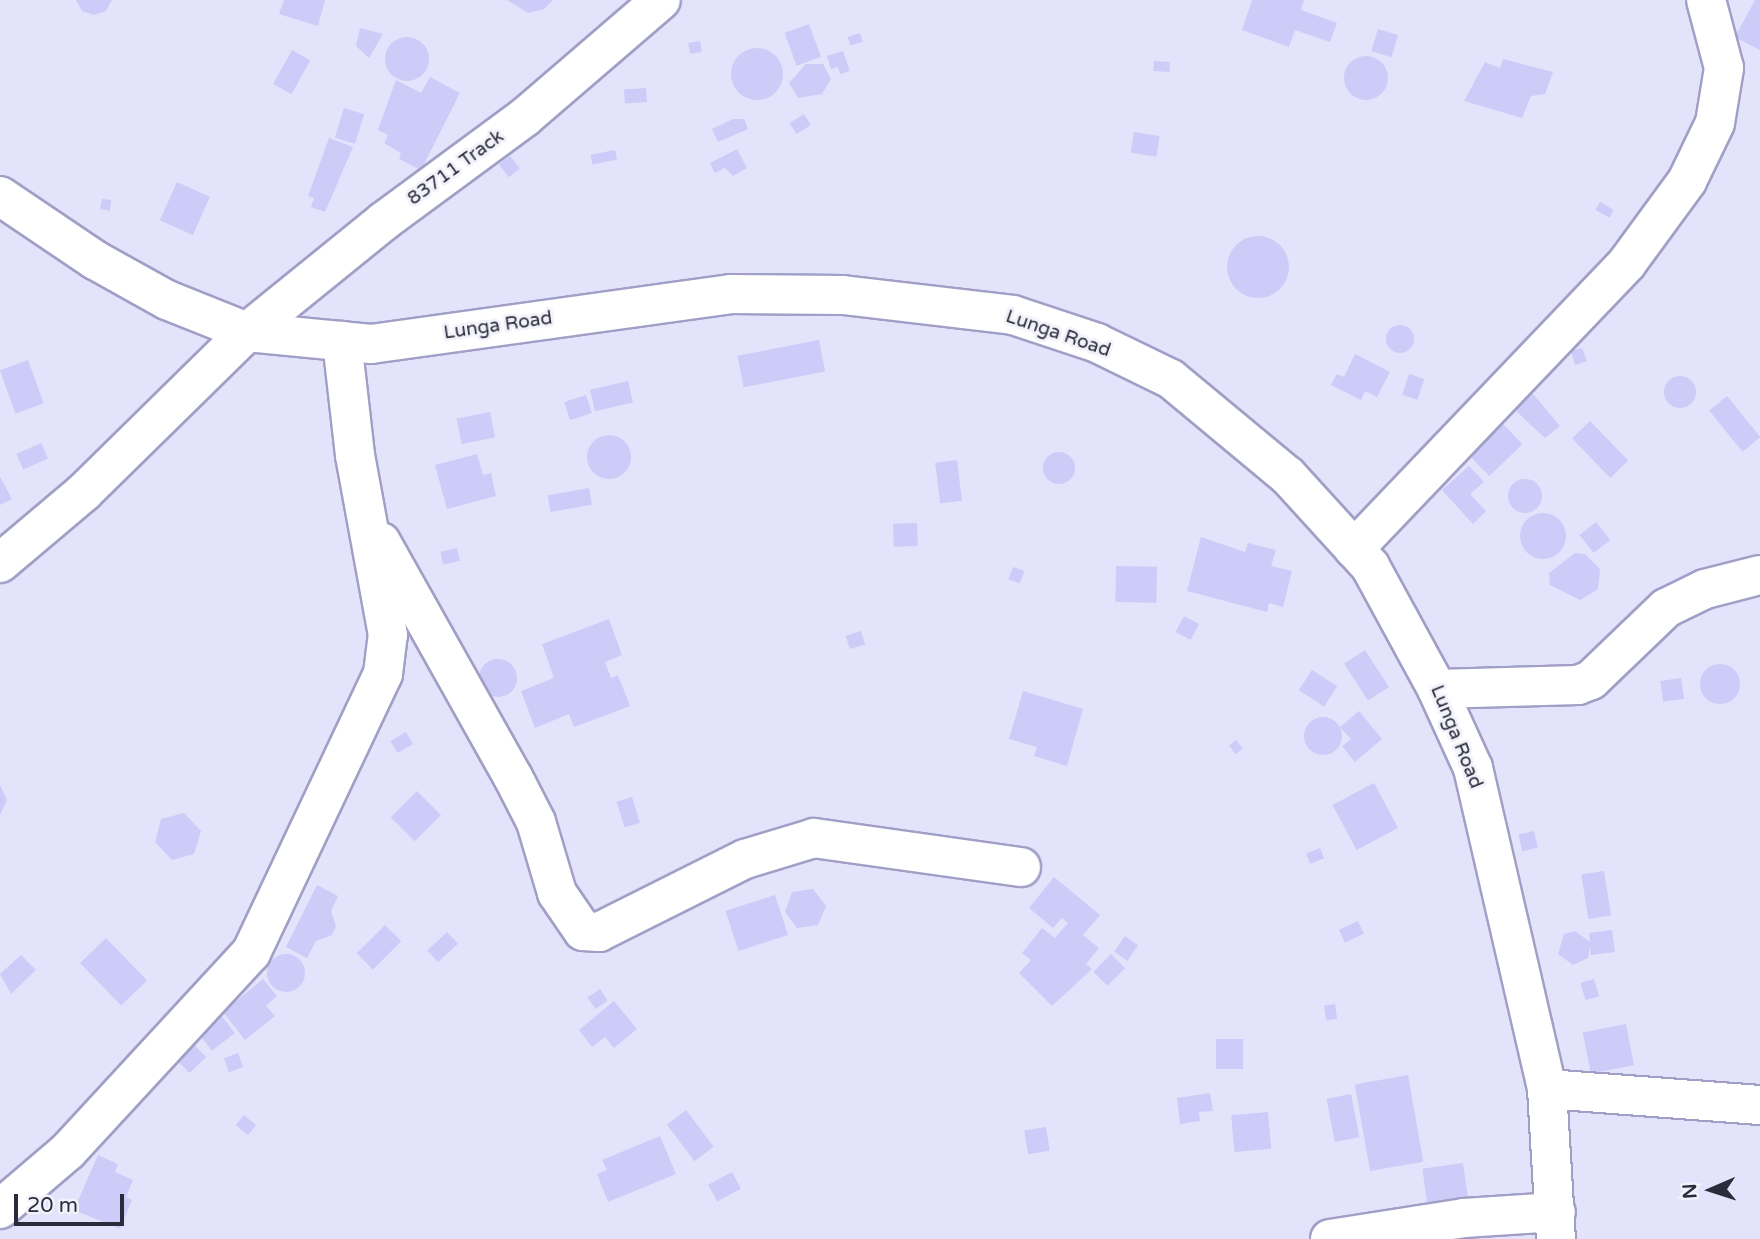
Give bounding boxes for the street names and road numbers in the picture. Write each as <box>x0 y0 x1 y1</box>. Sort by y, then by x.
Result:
street label: 83711 Track <box>403 125 509 211</box>
street label: Lunga Road <box>1003 305 1113 363</box>
street label: Lunga Road <box>442 307 554 345</box>
street label: Lunga Road <box>1425 682 1487 792</box>

